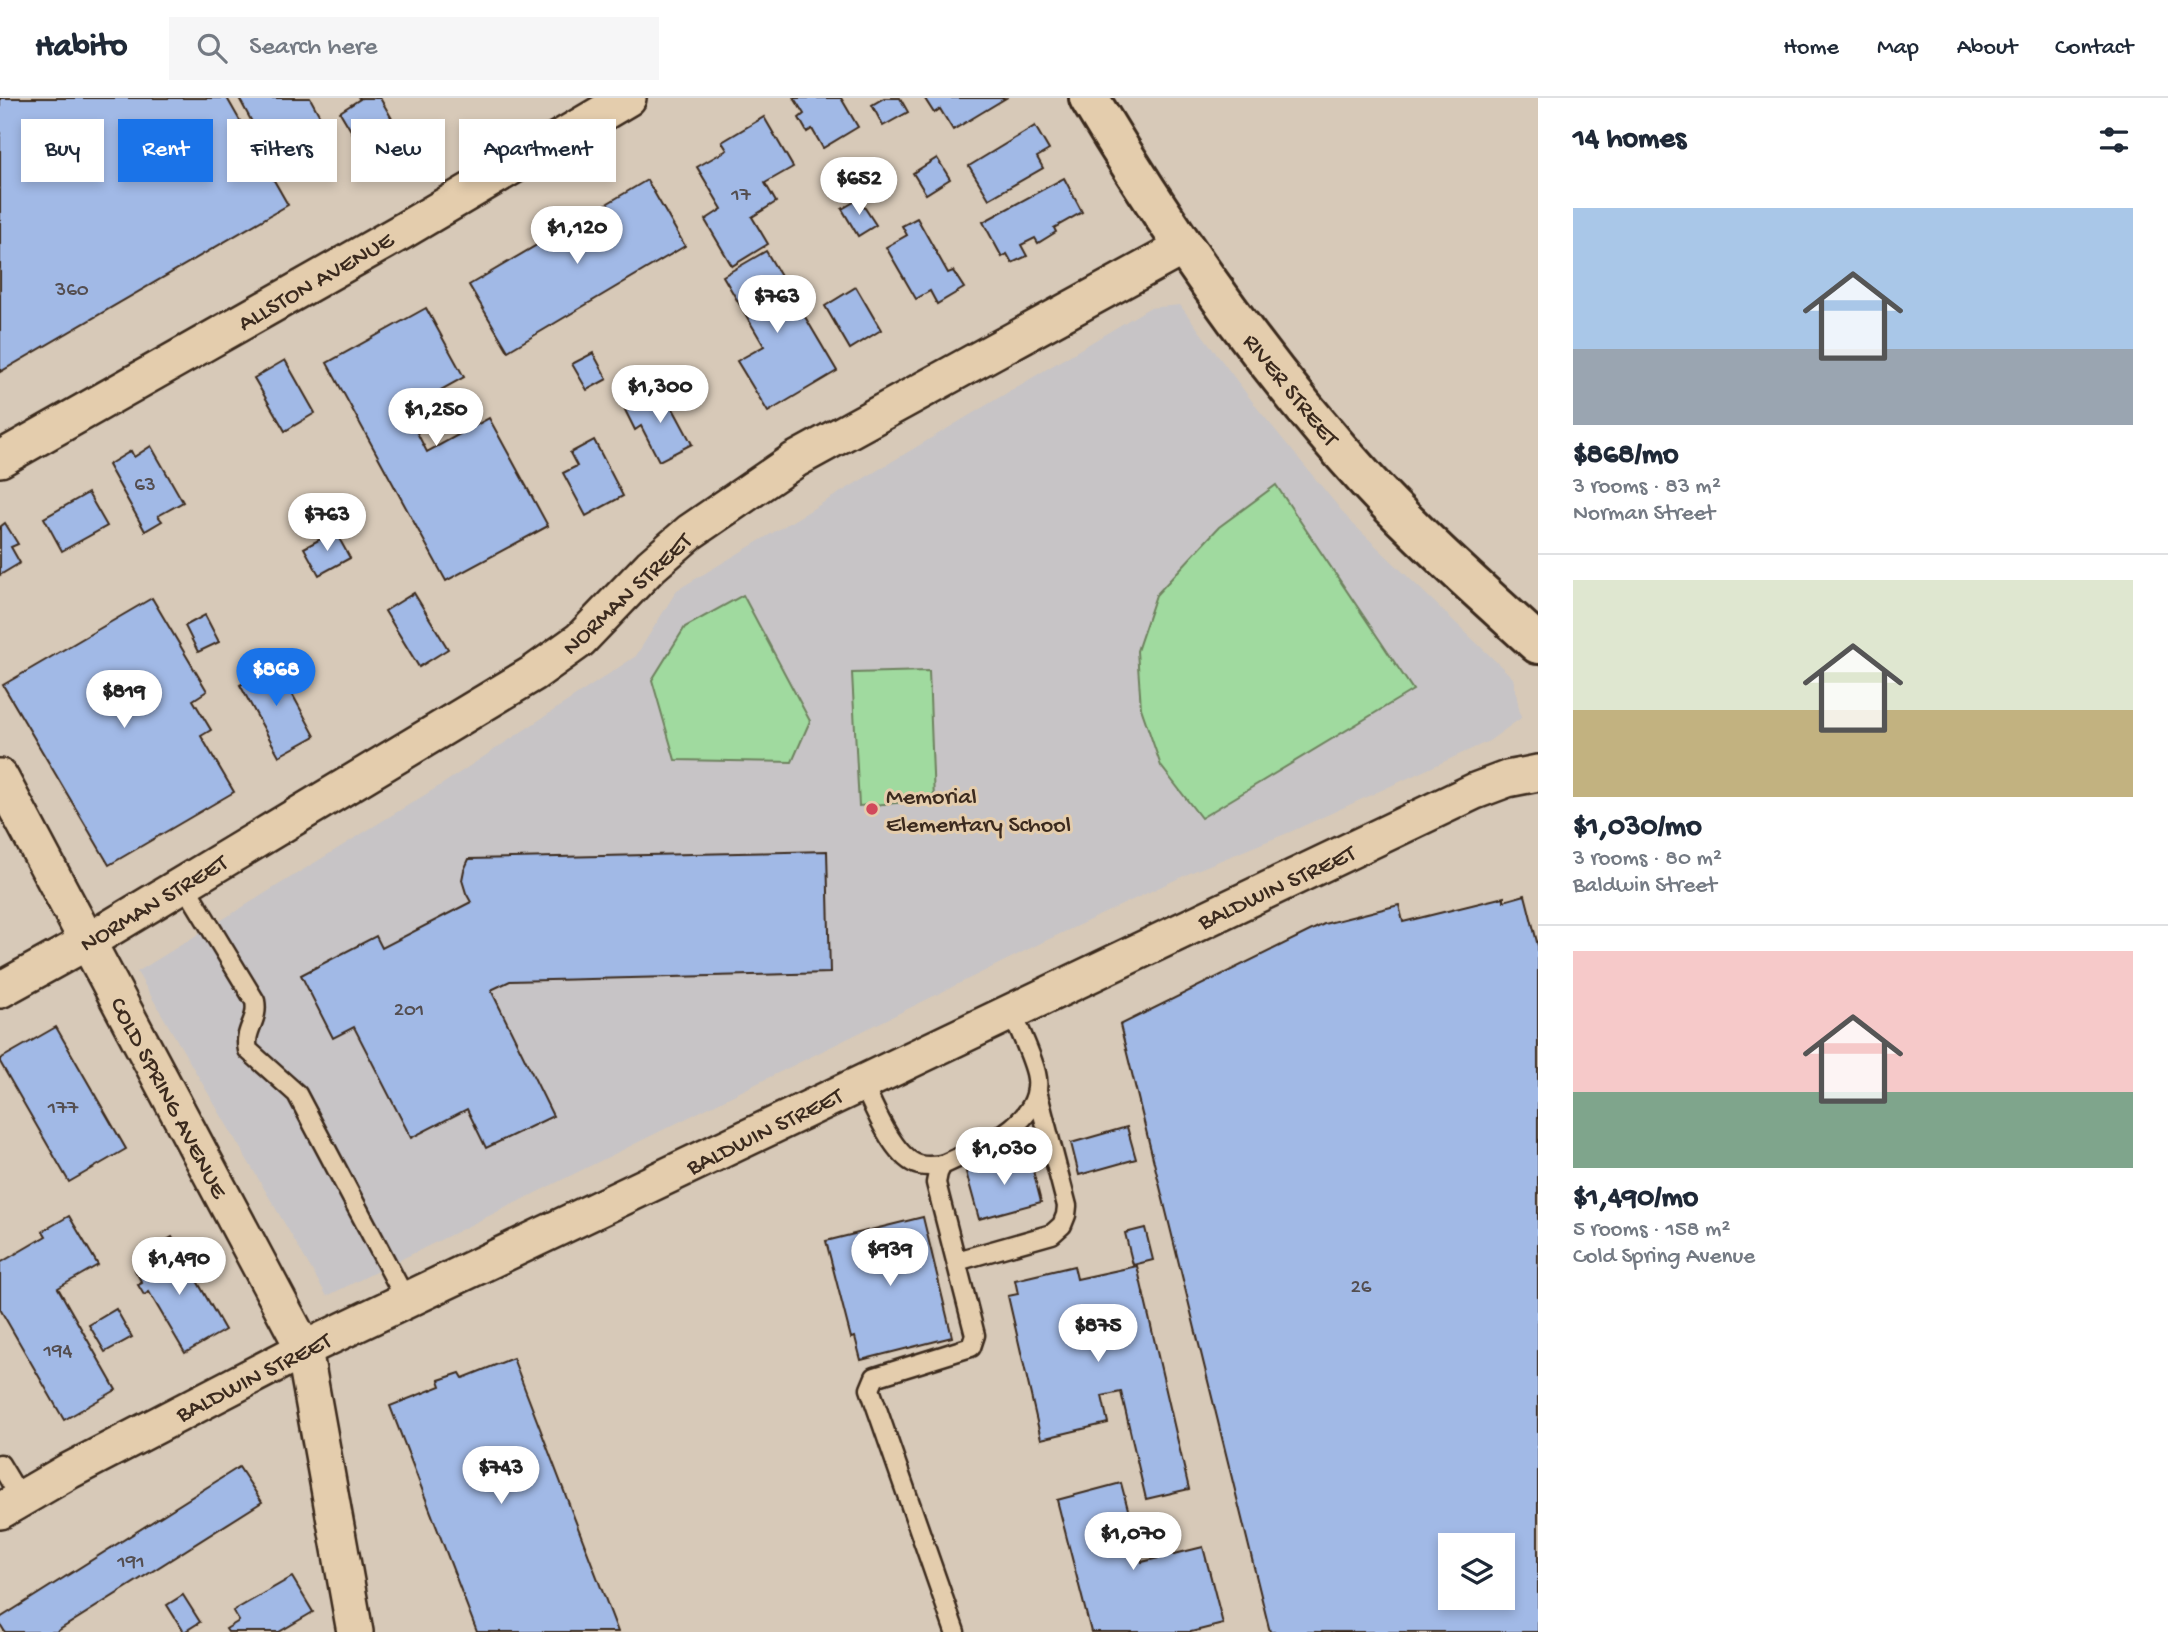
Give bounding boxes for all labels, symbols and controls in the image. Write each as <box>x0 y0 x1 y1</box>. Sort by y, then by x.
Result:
search box <box>169 17 659 80</box>
text: Habito <box>35 29 127 67</box>
icon: search <box>193 29 231 67</box>
text: Search here <box>249 33 377 64</box>
text: Home <box>1783 34 1839 63</box>
text: Map <box>1877 34 1919 63</box>
text: About <box>1957 34 2017 63</box>
text: Contact <box>2055 34 2133 63</box>
chip: Buy <box>21 119 104 182</box>
chip: Rent <box>118 119 213 182</box>
chip: Filters <box>227 119 337 182</box>
chip: New <box>351 119 445 182</box>
chip: Apartment <box>459 119 616 182</box>
icon: filters <box>2095 121 2133 159</box>
text: 14 homes <box>1573 123 1686 158</box>
pin: $652 <box>818 158 900 217</box>
text: $652 <box>836 166 882 193</box>
house number: 17 <box>730 184 752 209</box>
pin: $1,120 <box>520 206 634 266</box>
text: $1,120 <box>547 215 607 242</box>
street label: ALLSTON AVENUE <box>234 226 401 339</box>
icon: home <box>1790 253 1916 379</box>
pin: $763 <box>736 275 818 335</box>
house number: 360 <box>54 279 89 304</box>
text: $763 <box>754 284 800 311</box>
street label: RIVER STREET <box>1235 329 1345 455</box>
pin: $1,300 <box>603 366 717 425</box>
text: $1,300 <box>628 374 692 401</box>
pin: $1,250 <box>379 388 493 448</box>
text: $1,250 <box>404 397 468 424</box>
text: $868/mo <box>1573 439 1679 474</box>
house number: 63 <box>134 474 156 499</box>
text: 3 rooms · 83 m² <box>1573 474 1721 501</box>
pin: $763 <box>286 494 368 553</box>
text: Norman Street <box>1573 501 1715 528</box>
text: $763 <box>304 502 350 529</box>
street label: NORMAN STREET <box>557 527 701 663</box>
icon: home <box>1790 625 1916 751</box>
pin: $868 <box>235 648 317 708</box>
text: $868 <box>252 657 300 684</box>
pin: $819 <box>83 670 165 730</box>
text: $819 <box>102 679 146 706</box>
place label: Memorial Elementary School <box>886 784 1071 841</box>
marker: Memorial Elementary School <box>864 801 880 817</box>
text: $1,030/mo <box>1573 811 1702 846</box>
street label: BALDWIN STREET <box>1193 839 1362 939</box>
text: 3 rooms · 80 m² <box>1573 846 1722 873</box>
street label: NORMAN STREET <box>76 849 235 960</box>
text: Baldwin Street <box>1573 873 1717 900</box>
street label: COLD SPRING AVENUE <box>102 993 233 1205</box>
icon: home <box>1790 996 1916 1122</box>
house number: 201 <box>394 999 424 1024</box>
street label: BALDWIN STREET <box>682 1082 850 1184</box>
house number: 177 <box>47 1097 79 1122</box>
pin: $1,030 <box>947 1128 1061 1187</box>
text: $1,030 <box>972 1136 1036 1163</box>
text: $1,490/mo <box>1573 1182 1698 1217</box>
text: 5 rooms · 158 m² <box>1573 1217 1730 1244</box>
pin: $939 <box>849 1228 931 1288</box>
text: $939 <box>867 1237 913 1264</box>
pin: $1,490 <box>122 1238 236 1297</box>
text: Cold Spring Avenue <box>1573 1244 1755 1271</box>
text: $1,490 <box>148 1246 210 1273</box>
house number: 26 <box>1351 1276 1372 1301</box>
pin: $875 <box>1057 1304 1139 1364</box>
text: $875 <box>1075 1313 1122 1340</box>
street label: BALDWIN STREET <box>171 1327 339 1431</box>
house number: 194 <box>43 1340 73 1365</box>
pin: $743 <box>460 1446 542 1506</box>
text: $743 <box>478 1455 524 1482</box>
pin: $1,070 <box>1076 1512 1190 1572</box>
text: $1,070 <box>1101 1521 1165 1548</box>
map controls <box>1438 1533 1515 1610</box>
button: layers <box>1438 1533 1515 1610</box>
house number: 191 <box>116 1551 145 1576</box>

